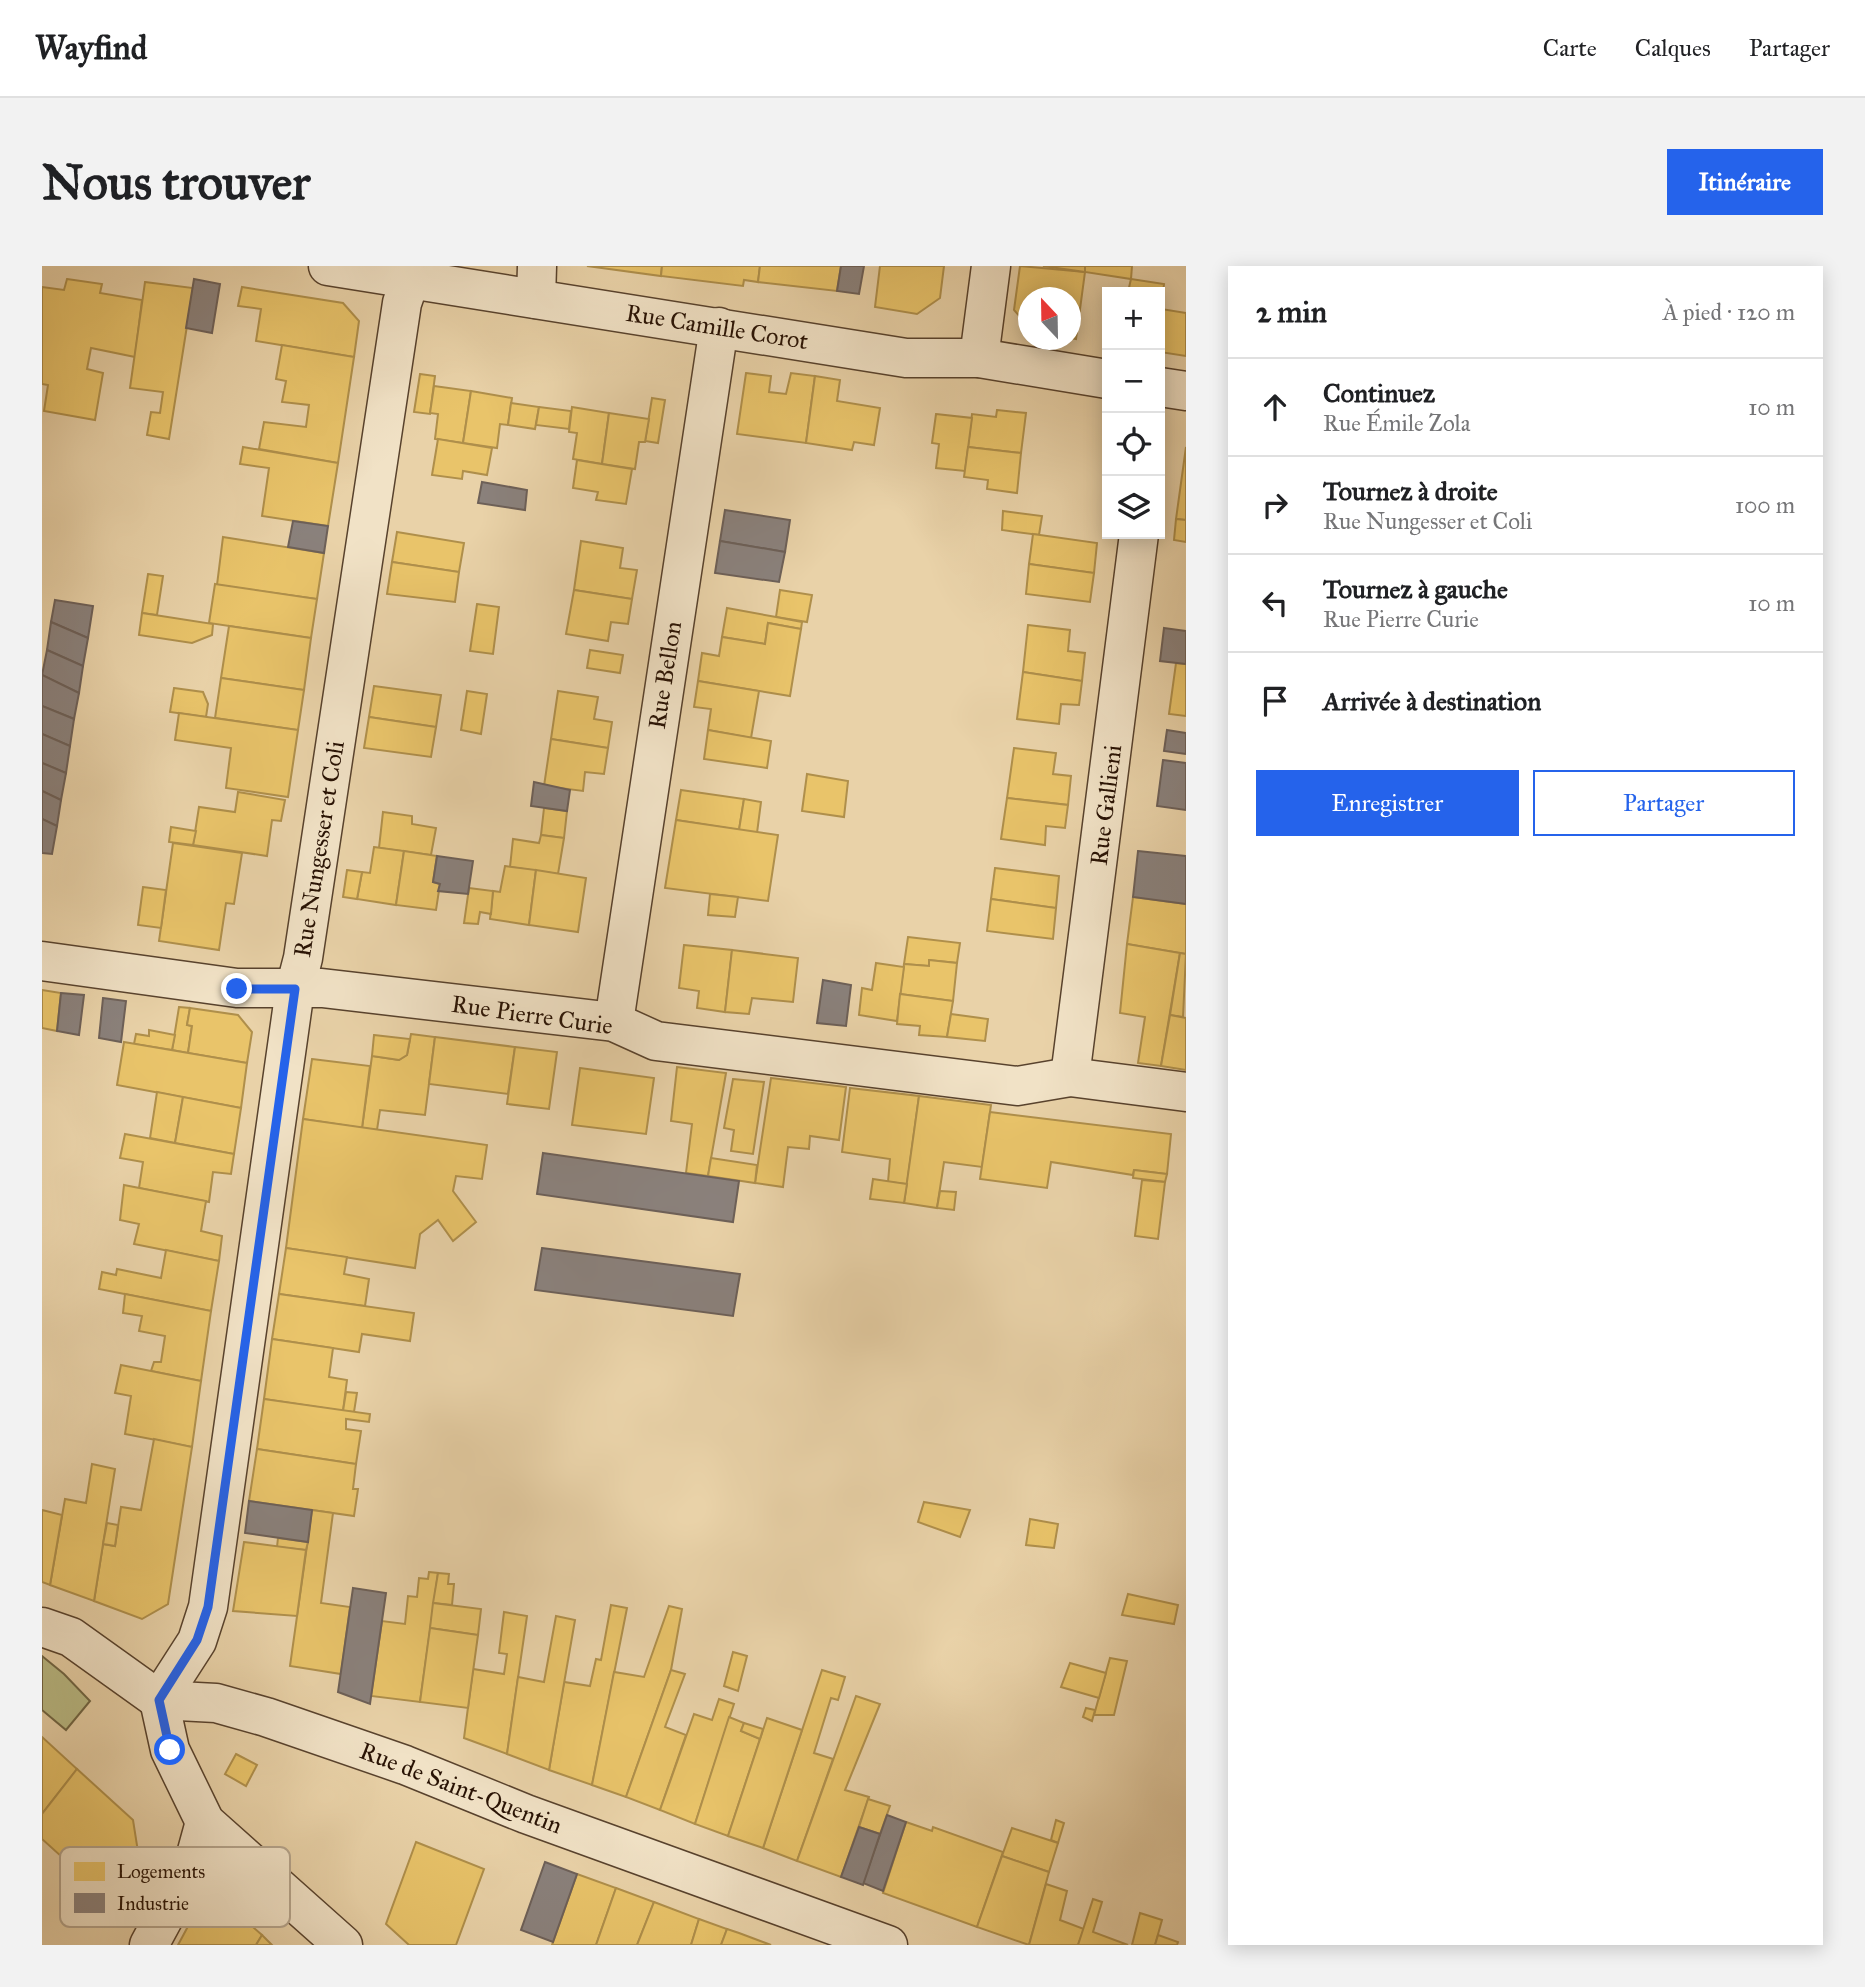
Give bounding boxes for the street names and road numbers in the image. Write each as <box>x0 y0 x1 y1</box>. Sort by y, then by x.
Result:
street label: Rue Camille Corot <box>624 298 811 356</box>
street label: Rue Bellon <box>642 619 688 731</box>
street label: Rue Nungesser et Coli <box>287 738 351 959</box>
street label: Rue Gallieni <box>1084 743 1128 867</box>
street label: Rue Pierre Curie <box>449 989 615 1041</box>
street label: Rue de Saint-Quentin <box>356 1736 566 1840</box>

